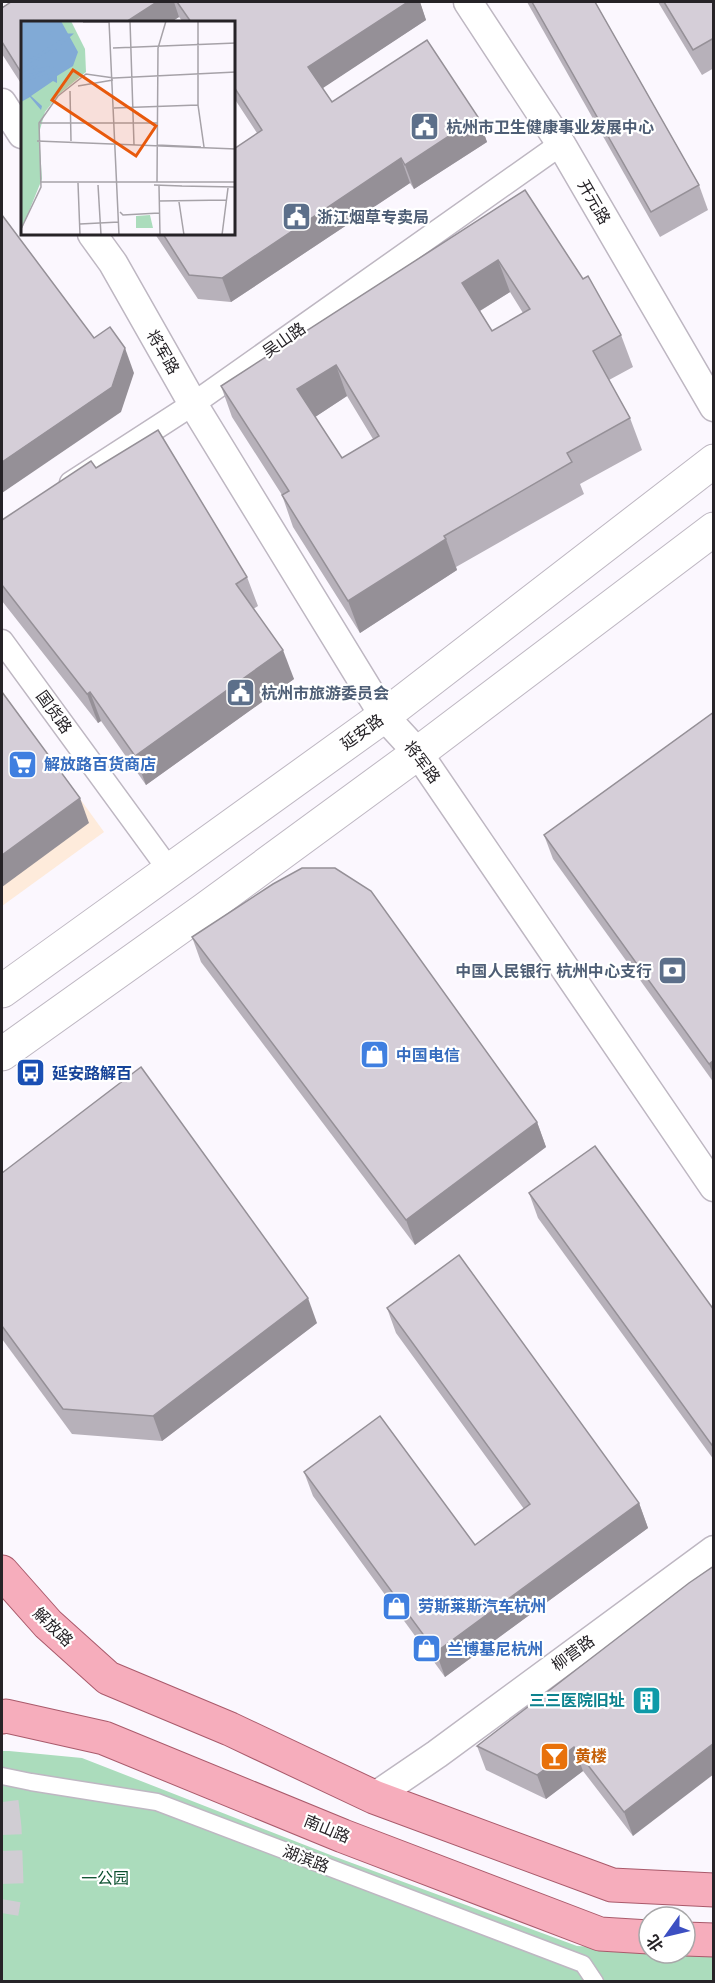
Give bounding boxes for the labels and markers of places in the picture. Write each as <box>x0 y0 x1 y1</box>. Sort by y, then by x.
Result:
public building icon: 杭州市卫生健康事业发展中心 <box>409 111 441 143</box>
place label: 杭州市卫生健康事业发展中心 <box>446 118 654 136</box>
public building icon: 浙江烟草专卖局 <box>280 201 312 233</box>
place label: 浙江烟草专卖局 <box>317 209 429 226</box>
public building icon: 杭州市旅游委员会 <box>224 677 256 709</box>
place label: 杭州市旅游委员会 <box>261 684 389 702</box>
supermarket icon: 解放路百货商店 <box>7 748 39 780</box>
place label: 解放路百货商店 <box>44 755 156 773</box>
bank icon: 中国人民银行 杭州中心支行 <box>657 955 689 987</box>
place label: 中国人民银行 杭州中心支行 <box>456 962 652 980</box>
shop icon: 中国电信 <box>359 1039 391 1071</box>
place label: 中国电信 <box>396 1047 460 1064</box>
bus stop icon: 延安路解百 <box>15 1057 47 1089</box>
place label: 延安路解百 <box>52 1065 132 1082</box>
shop icon: 劳斯莱斯汽车杭州 <box>381 1590 413 1622</box>
place label: 劳斯莱斯汽车杭州 <box>418 1597 546 1615</box>
shop icon: 兰博基尼杭州 <box>410 1633 442 1665</box>
place label: 兰博基尼杭州 <box>447 1640 543 1658</box>
building icon: 三三医院旧址 <box>630 1684 662 1716</box>
place label: 三三医院旧址 <box>529 1692 625 1709</box>
bar icon: 黄楼 <box>538 1740 570 1772</box>
place label: 黄楼 <box>575 1748 607 1765</box>

